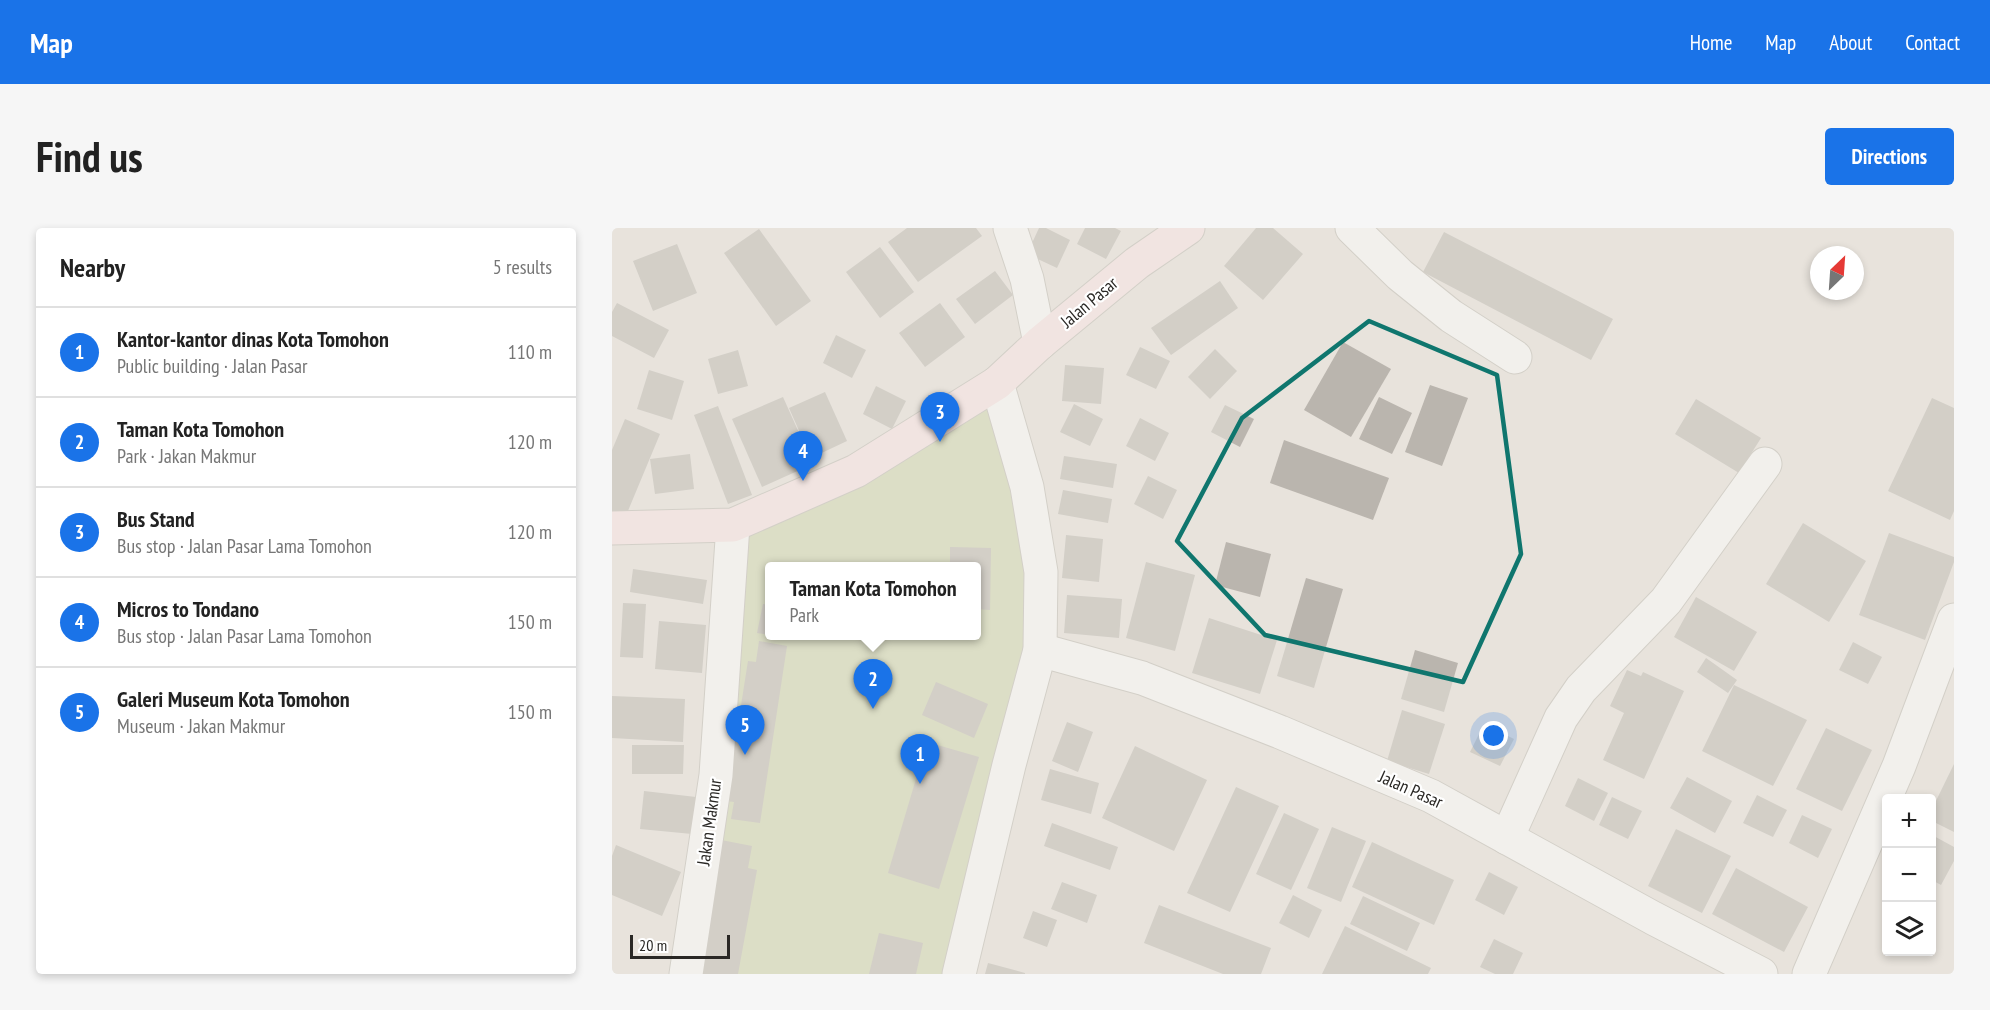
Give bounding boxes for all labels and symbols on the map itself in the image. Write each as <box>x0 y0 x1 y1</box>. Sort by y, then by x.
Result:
north arrow <box>1810 246 1864 300</box>
street label: Jalan Pasar <box>1055 271 1122 333</box>
pin: 3 <box>920 392 960 442</box>
pin: 4 <box>784 432 822 481</box>
pin: 2 <box>854 660 892 709</box>
pin: 5 <box>726 706 764 755</box>
your location <box>1479 721 1508 750</box>
pin: 1 <box>900 734 940 784</box>
street label: Jalan Pasar <box>1374 764 1447 813</box>
street label: Jakan Makmur <box>691 777 726 868</box>
scale bar <box>630 932 730 960</box>

